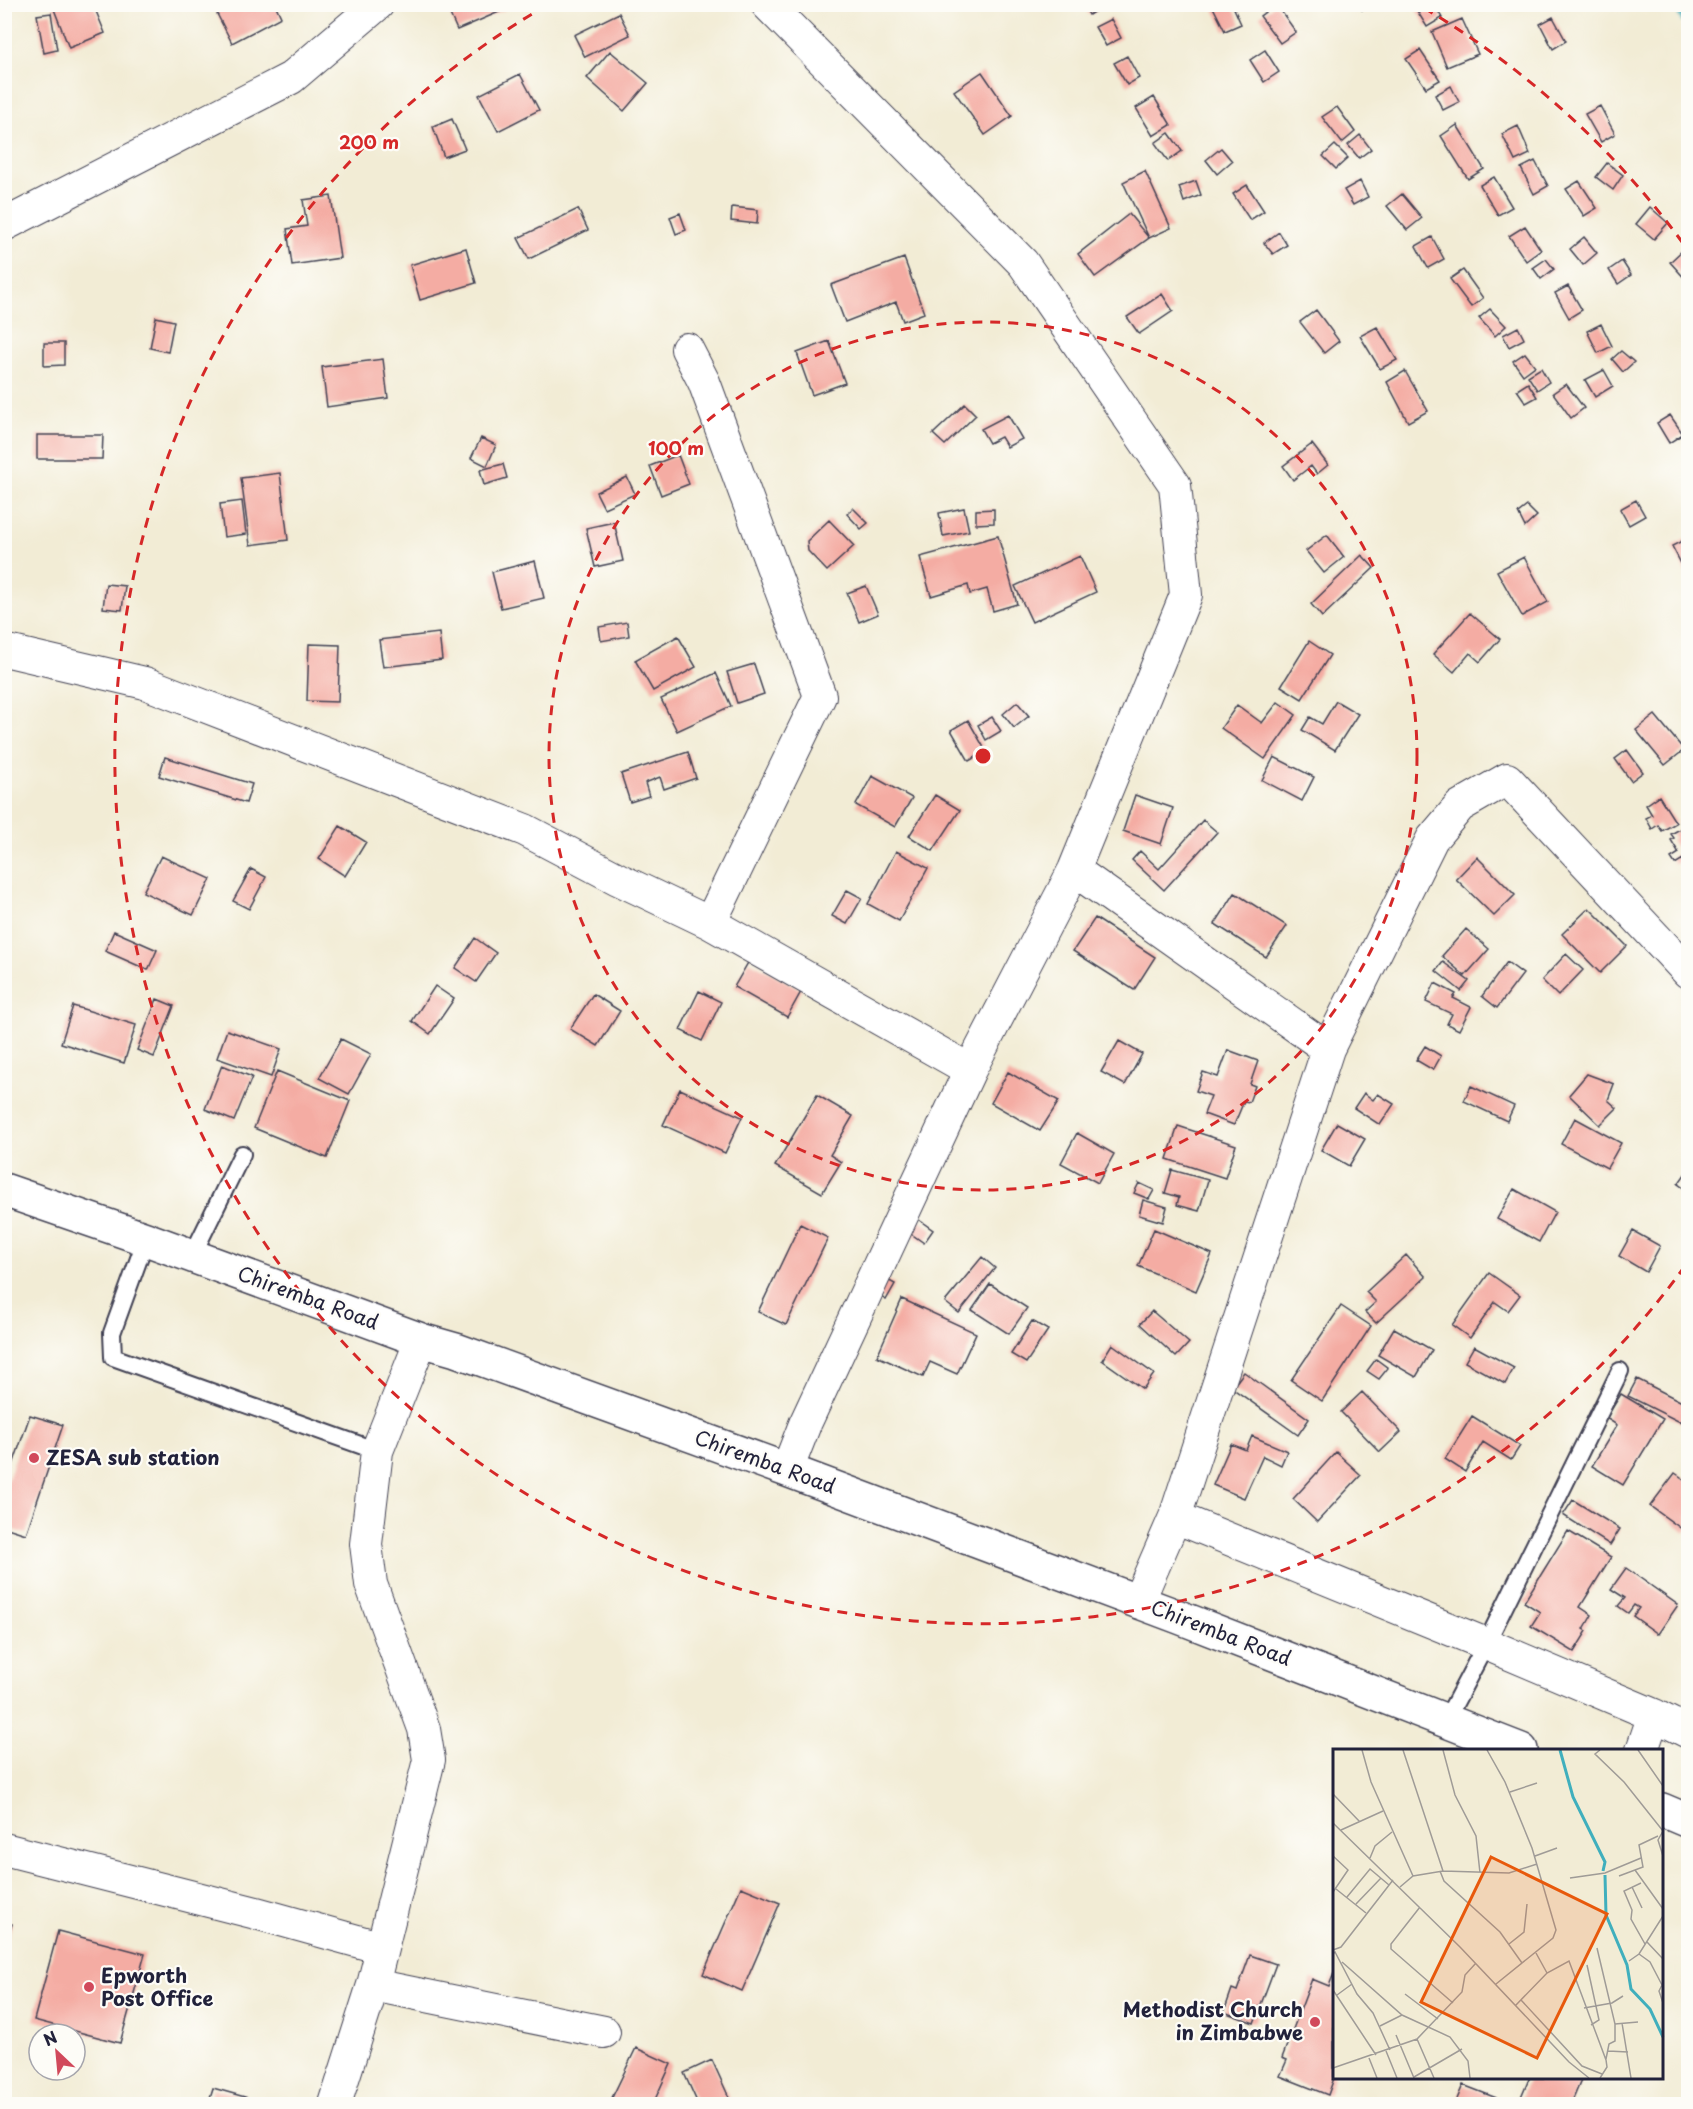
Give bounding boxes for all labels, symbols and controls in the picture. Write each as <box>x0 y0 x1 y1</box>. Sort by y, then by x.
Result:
text: 200 m <box>339 128 399 155</box>
text: 100 m <box>648 434 704 461</box>
centre of rings <box>973 746 993 766</box>
street label: Chiremba Road <box>234 1258 383 1337</box>
street label: Chiremba Road <box>691 1422 840 1501</box>
place label: ZESA sub station <box>46 1442 220 1472</box>
marker: ZESA sub station <box>27 1451 41 1465</box>
street label: Chiremba Road <box>1147 1591 1296 1673</box>
inset map <box>1333 1749 1663 2079</box>
place label: Epworth Post Office <box>101 1960 214 2013</box>
marker: Epworth Post Office <box>82 1980 96 1994</box>
place label: Methodist Church in Zimbabwe <box>1123 1994 1303 2047</box>
marker: Methodist Church in Zimbabwe <box>1308 2015 1322 2029</box>
north arrow <box>27 2022 87 2082</box>
text: N <box>39 2024 61 2051</box>

